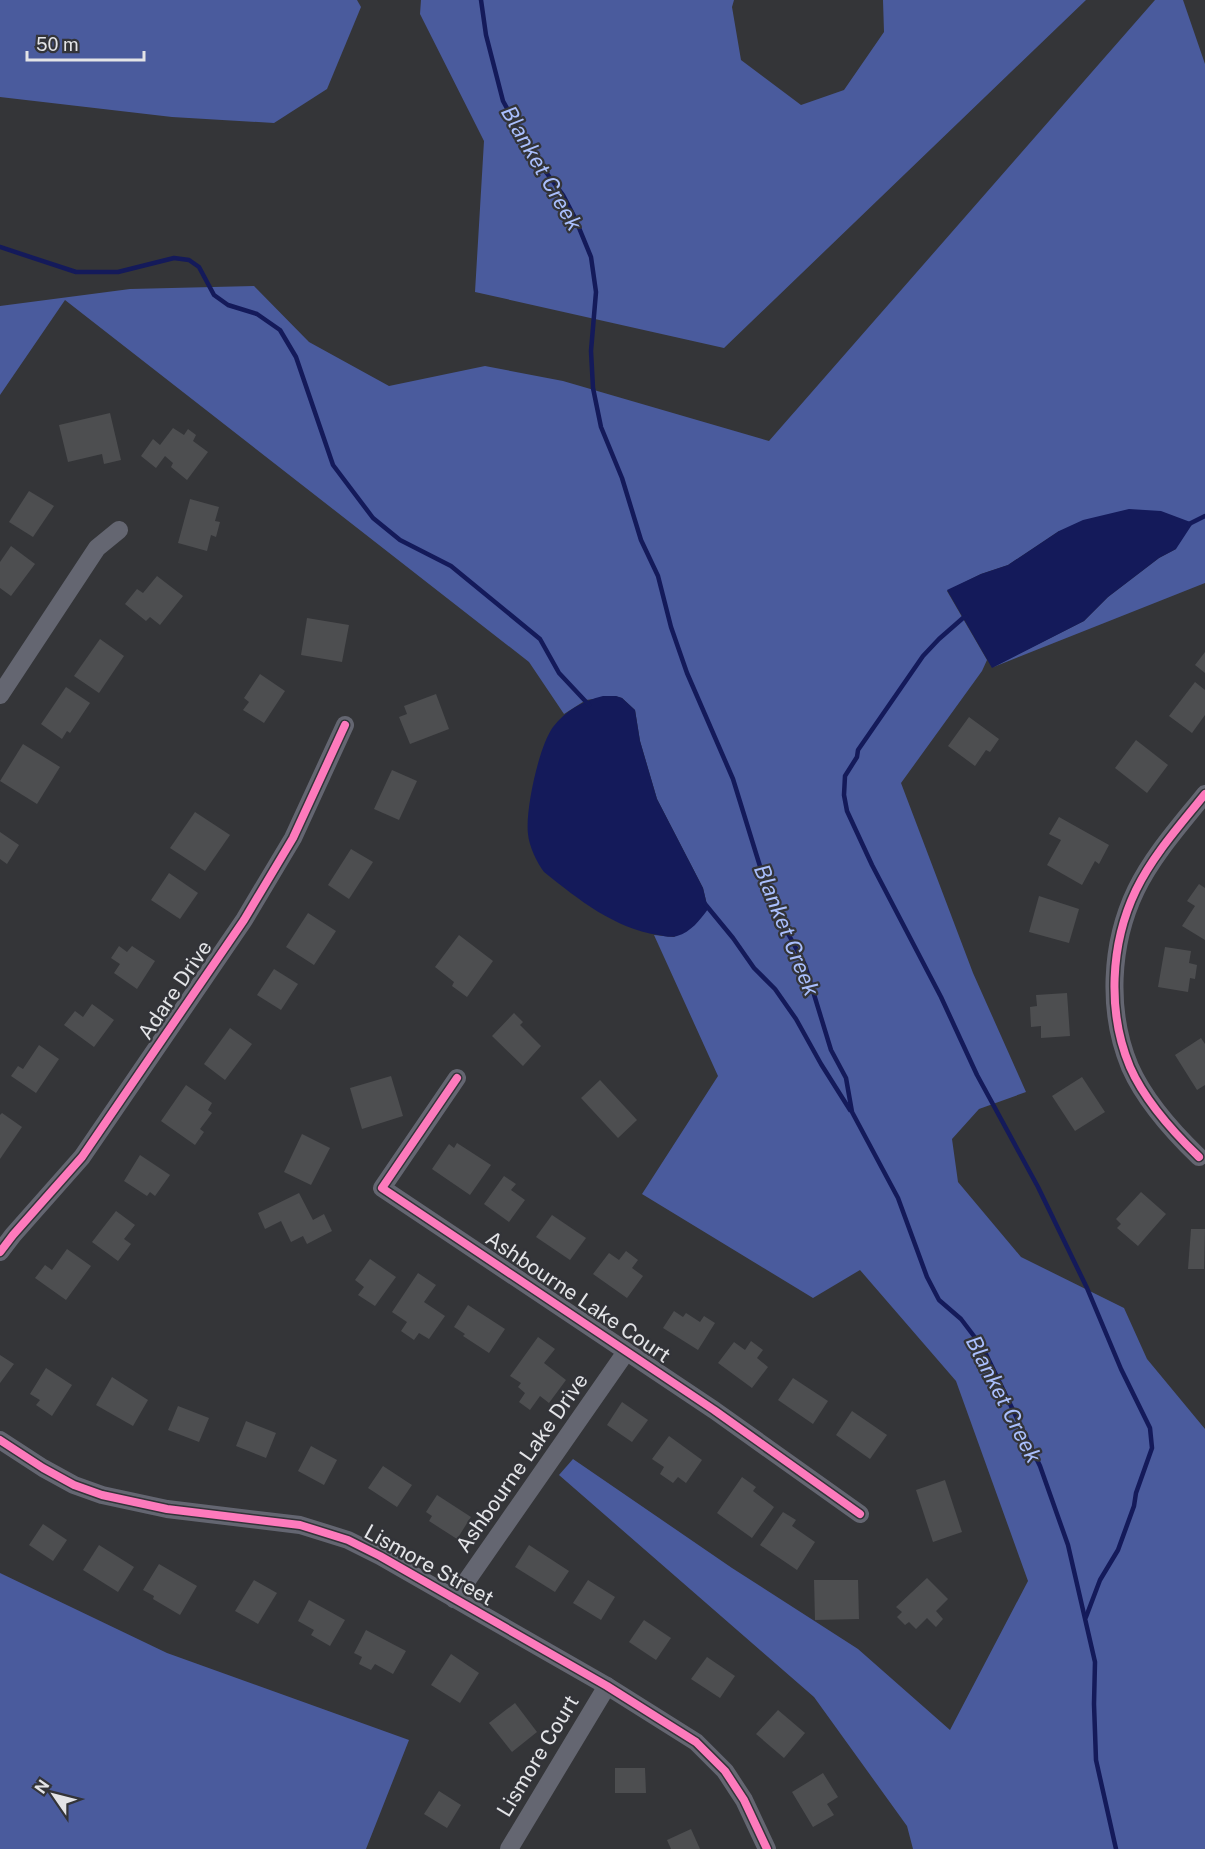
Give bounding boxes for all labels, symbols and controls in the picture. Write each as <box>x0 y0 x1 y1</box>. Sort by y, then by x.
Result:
scale bar <box>27 24 144 62</box>
text: 50 m <box>36 34 79 55</box>
water label: Blanket Creek <box>496 101 588 235</box>
water label: Blanket Creek <box>749 860 825 1000</box>
street label: Adare Drive <box>132 936 217 1044</box>
street label: Ashbourne Lake Court <box>481 1225 675 1368</box>
water label: Blanket Creek <box>961 1331 1047 1467</box>
street label: Ashbourne Lake Drive <box>450 1368 593 1557</box>
street label: Lismore Street <box>360 1519 498 1610</box>
street label: Lismore Court <box>491 1690 584 1821</box>
north arrow <box>24 1765 84 1825</box>
text: N <box>31 1776 53 1797</box>

